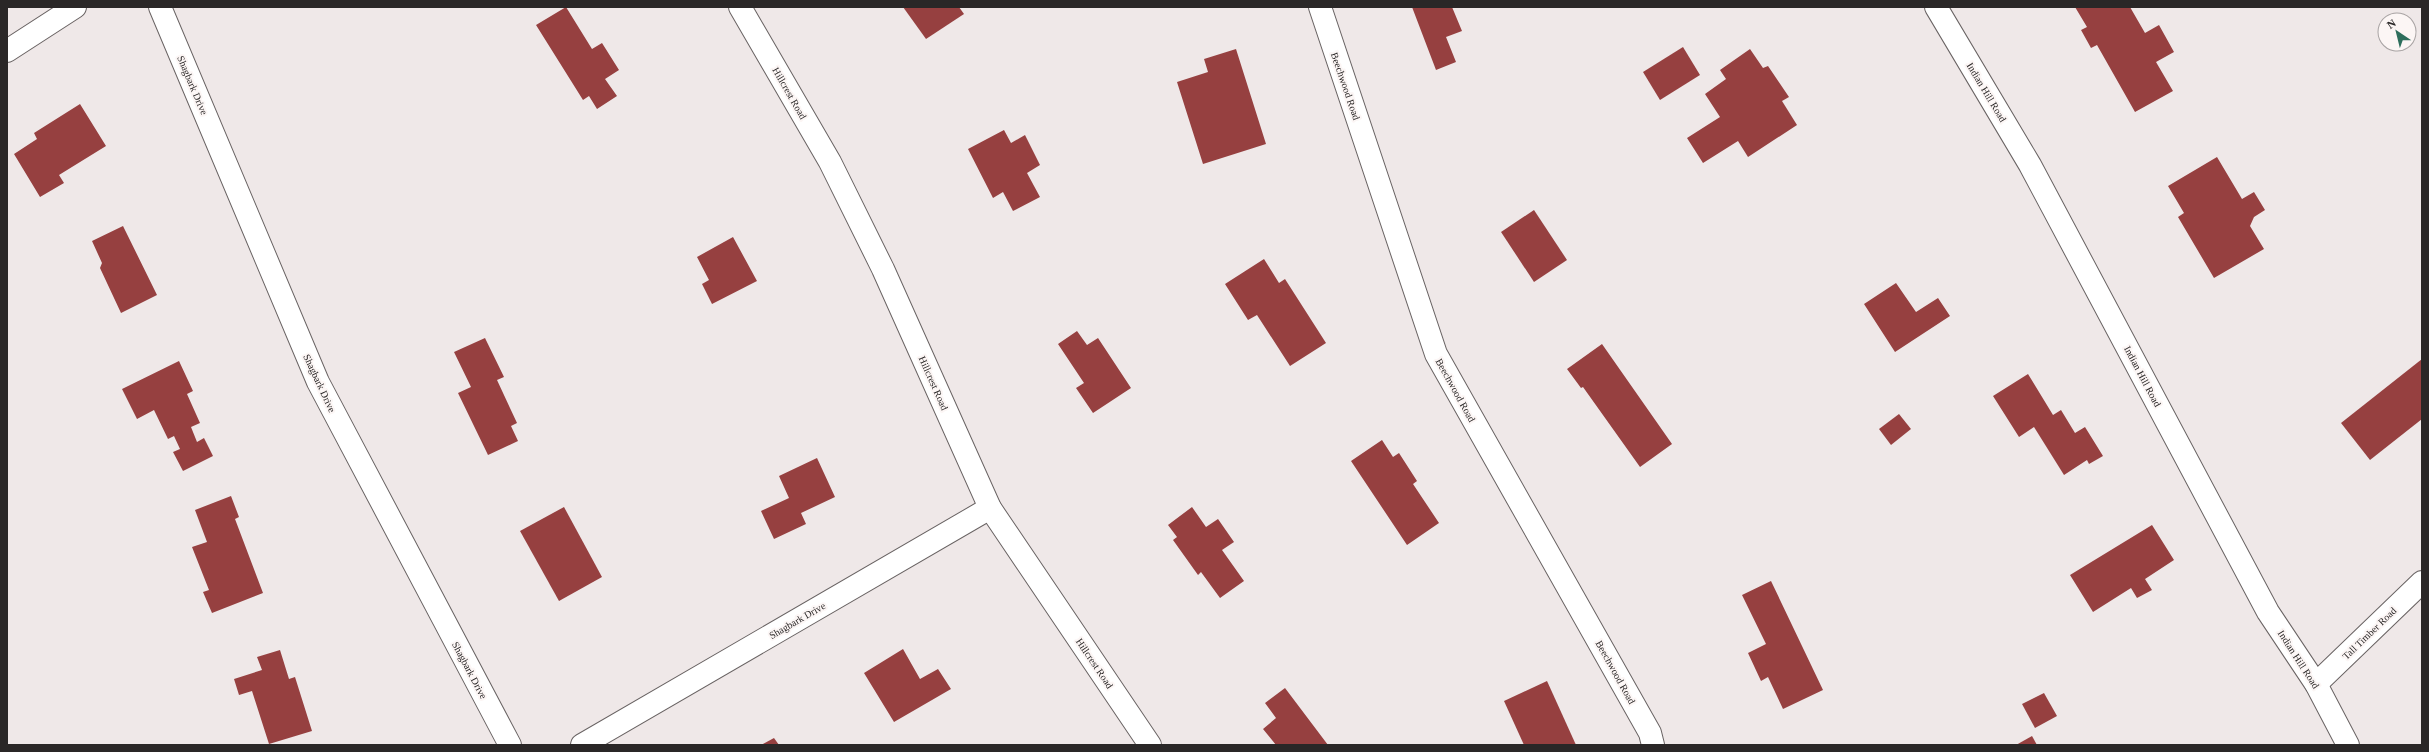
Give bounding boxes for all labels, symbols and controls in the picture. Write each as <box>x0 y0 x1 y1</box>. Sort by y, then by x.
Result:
north arrow <box>2377 12 2417 52</box>
text: N <box>2385 17 2398 31</box>
street label: Beechwood Road <box>1329 51 1362 121</box>
street label: Shagbark Drive <box>175 54 210 117</box>
street label: Indian Hill Road <box>1965 61 2009 124</box>
street label: Hillcrest Road <box>770 65 809 121</box>
street label: Indian Hill Road <box>2122 344 2163 408</box>
street label: Shagbark Drive <box>301 352 338 415</box>
street label: Hillcrest Road <box>917 354 950 412</box>
street label: Beechwood Road <box>1434 357 1478 424</box>
street label: Shagbark Drive <box>767 600 828 641</box>
street label: Tall Timber Road <box>2340 605 2398 662</box>
street label: Indian Hill Road <box>2276 628 2321 690</box>
street label: Hillcrest Road <box>1074 636 1115 690</box>
street label: Beechwood Road <box>1594 639 1638 706</box>
street label: Shagbark Drive <box>450 640 489 701</box>

